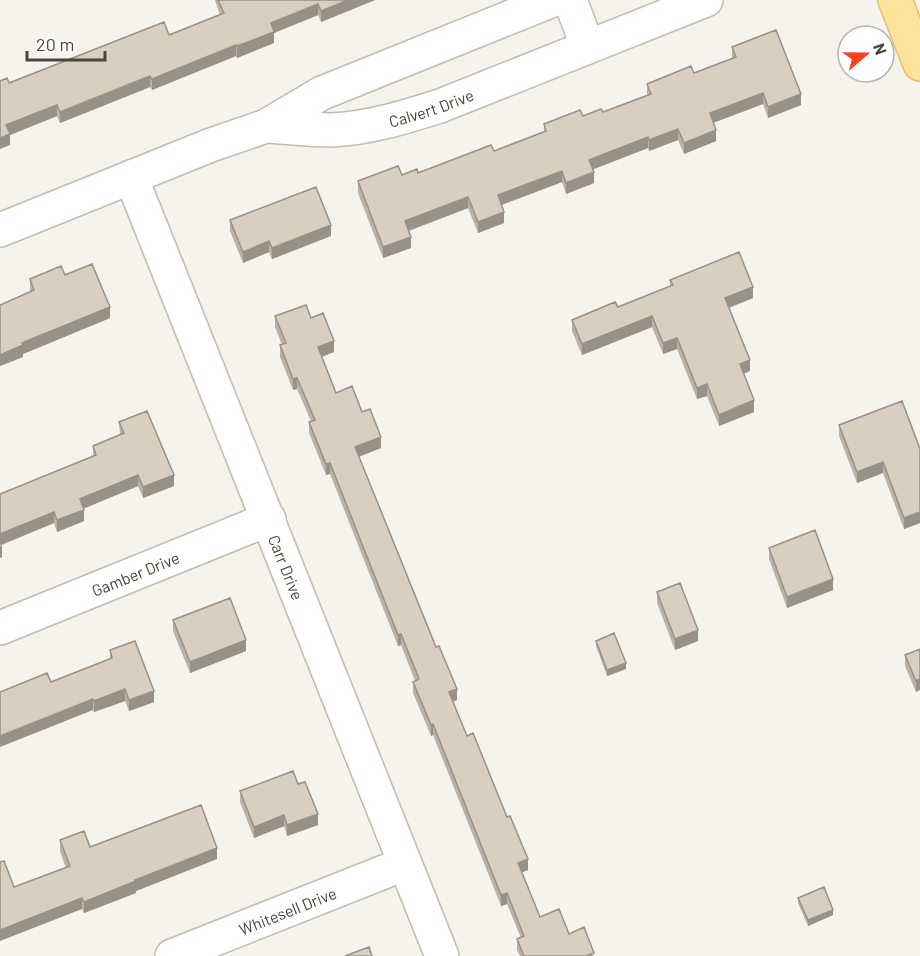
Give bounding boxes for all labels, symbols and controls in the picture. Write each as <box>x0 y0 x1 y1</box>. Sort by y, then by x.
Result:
scale bar <box>27 24 105 62</box>
north arrow <box>836 24 896 84</box>
text: 20 m <box>36 33 74 55</box>
text: N <box>870 40 891 57</box>
street label: Calvert Drive <box>387 84 476 130</box>
street label: Carr Drive <box>265 532 308 602</box>
street label: Gamber Drive <box>89 547 182 599</box>
street label: Whitesell Drive <box>236 882 339 938</box>

